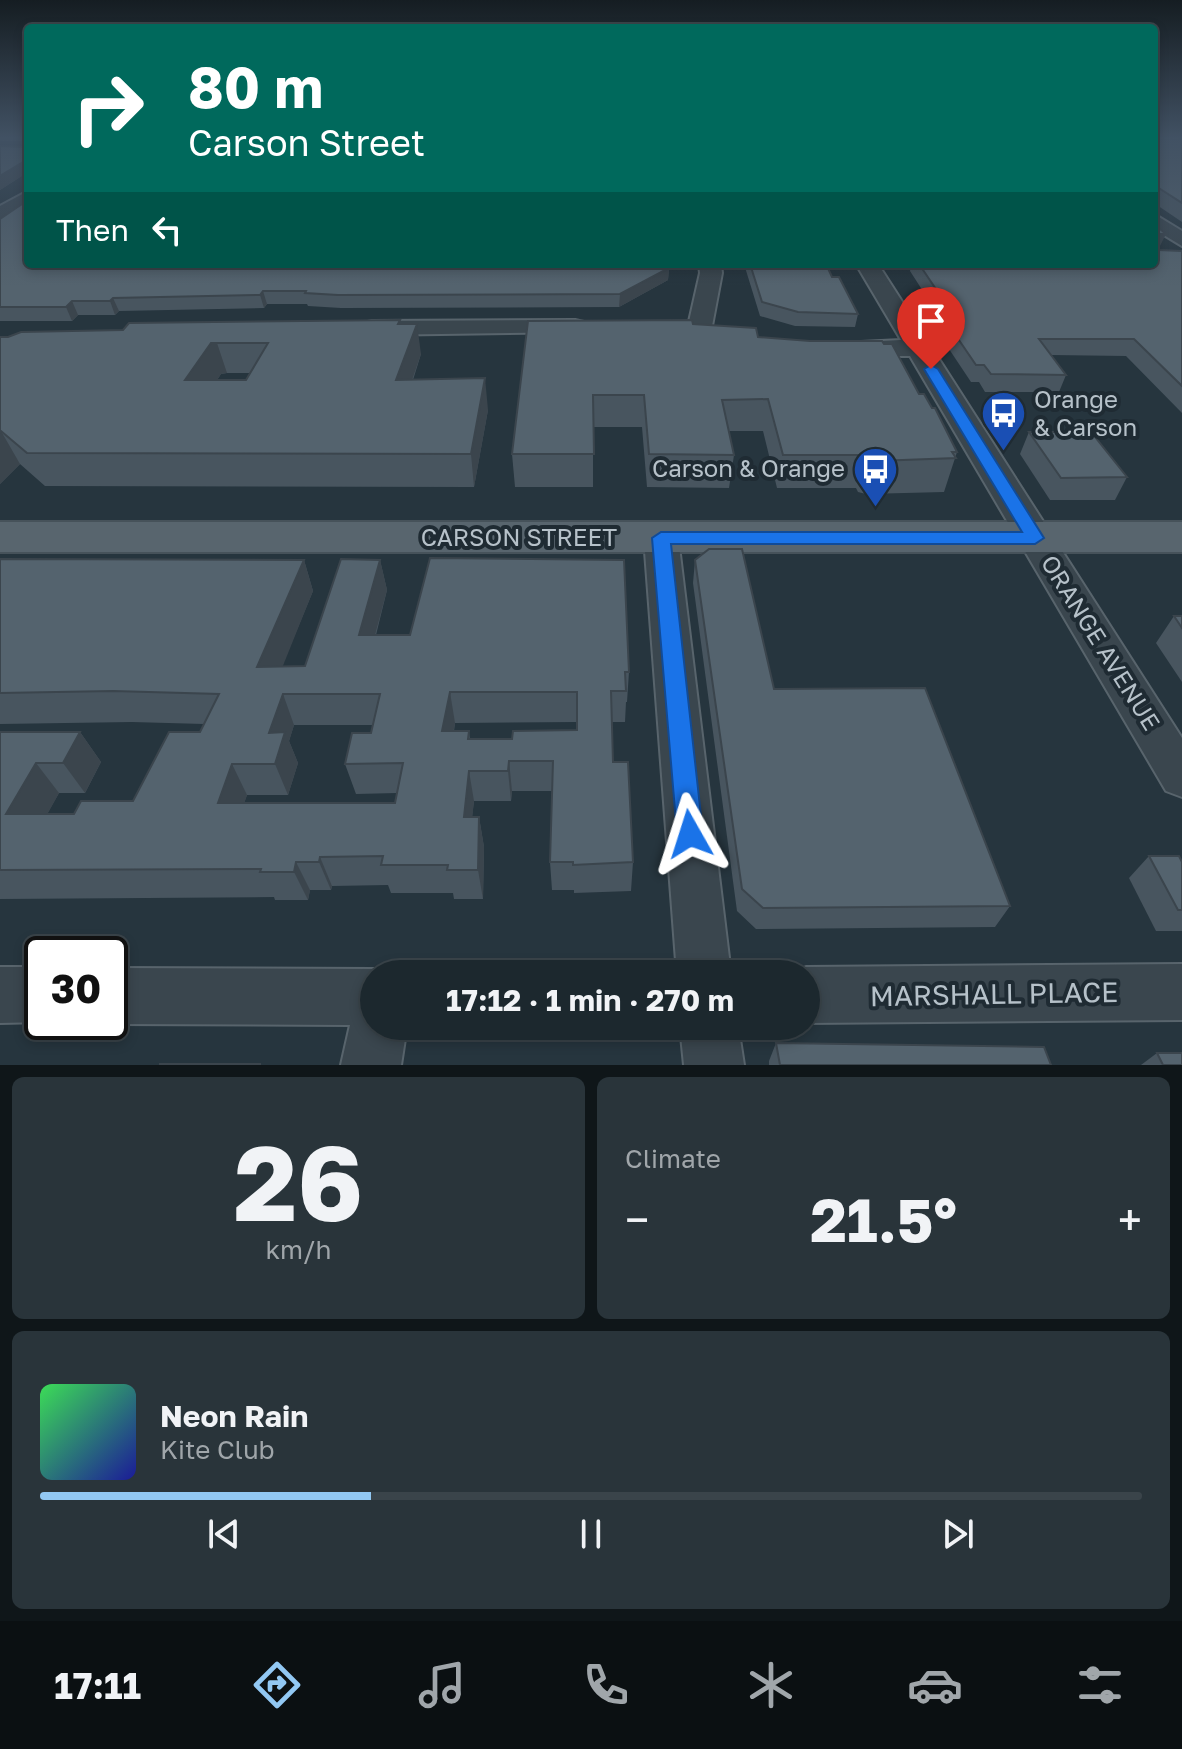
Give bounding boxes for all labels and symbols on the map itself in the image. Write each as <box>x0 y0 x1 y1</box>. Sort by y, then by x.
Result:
pin <box>897 287 965 369</box>
place label: Orange & Carson <box>1034 384 1137 441</box>
bus stop icon: Orange & Carson <box>979 390 1027 453</box>
bus stop icon: Carson & Orange <box>852 445 900 508</box>
place label: Carson & Orange <box>652 453 845 482</box>
street label: CARSON STREET <box>421 522 617 551</box>
street label: ORANGE AVENUE <box>1036 549 1167 735</box>
position arrow <box>648 792 732 876</box>
speed limit sign: 30 <box>24 936 128 1040</box>
street label: MARSHALL PLACE <box>870 975 1118 1012</box>

